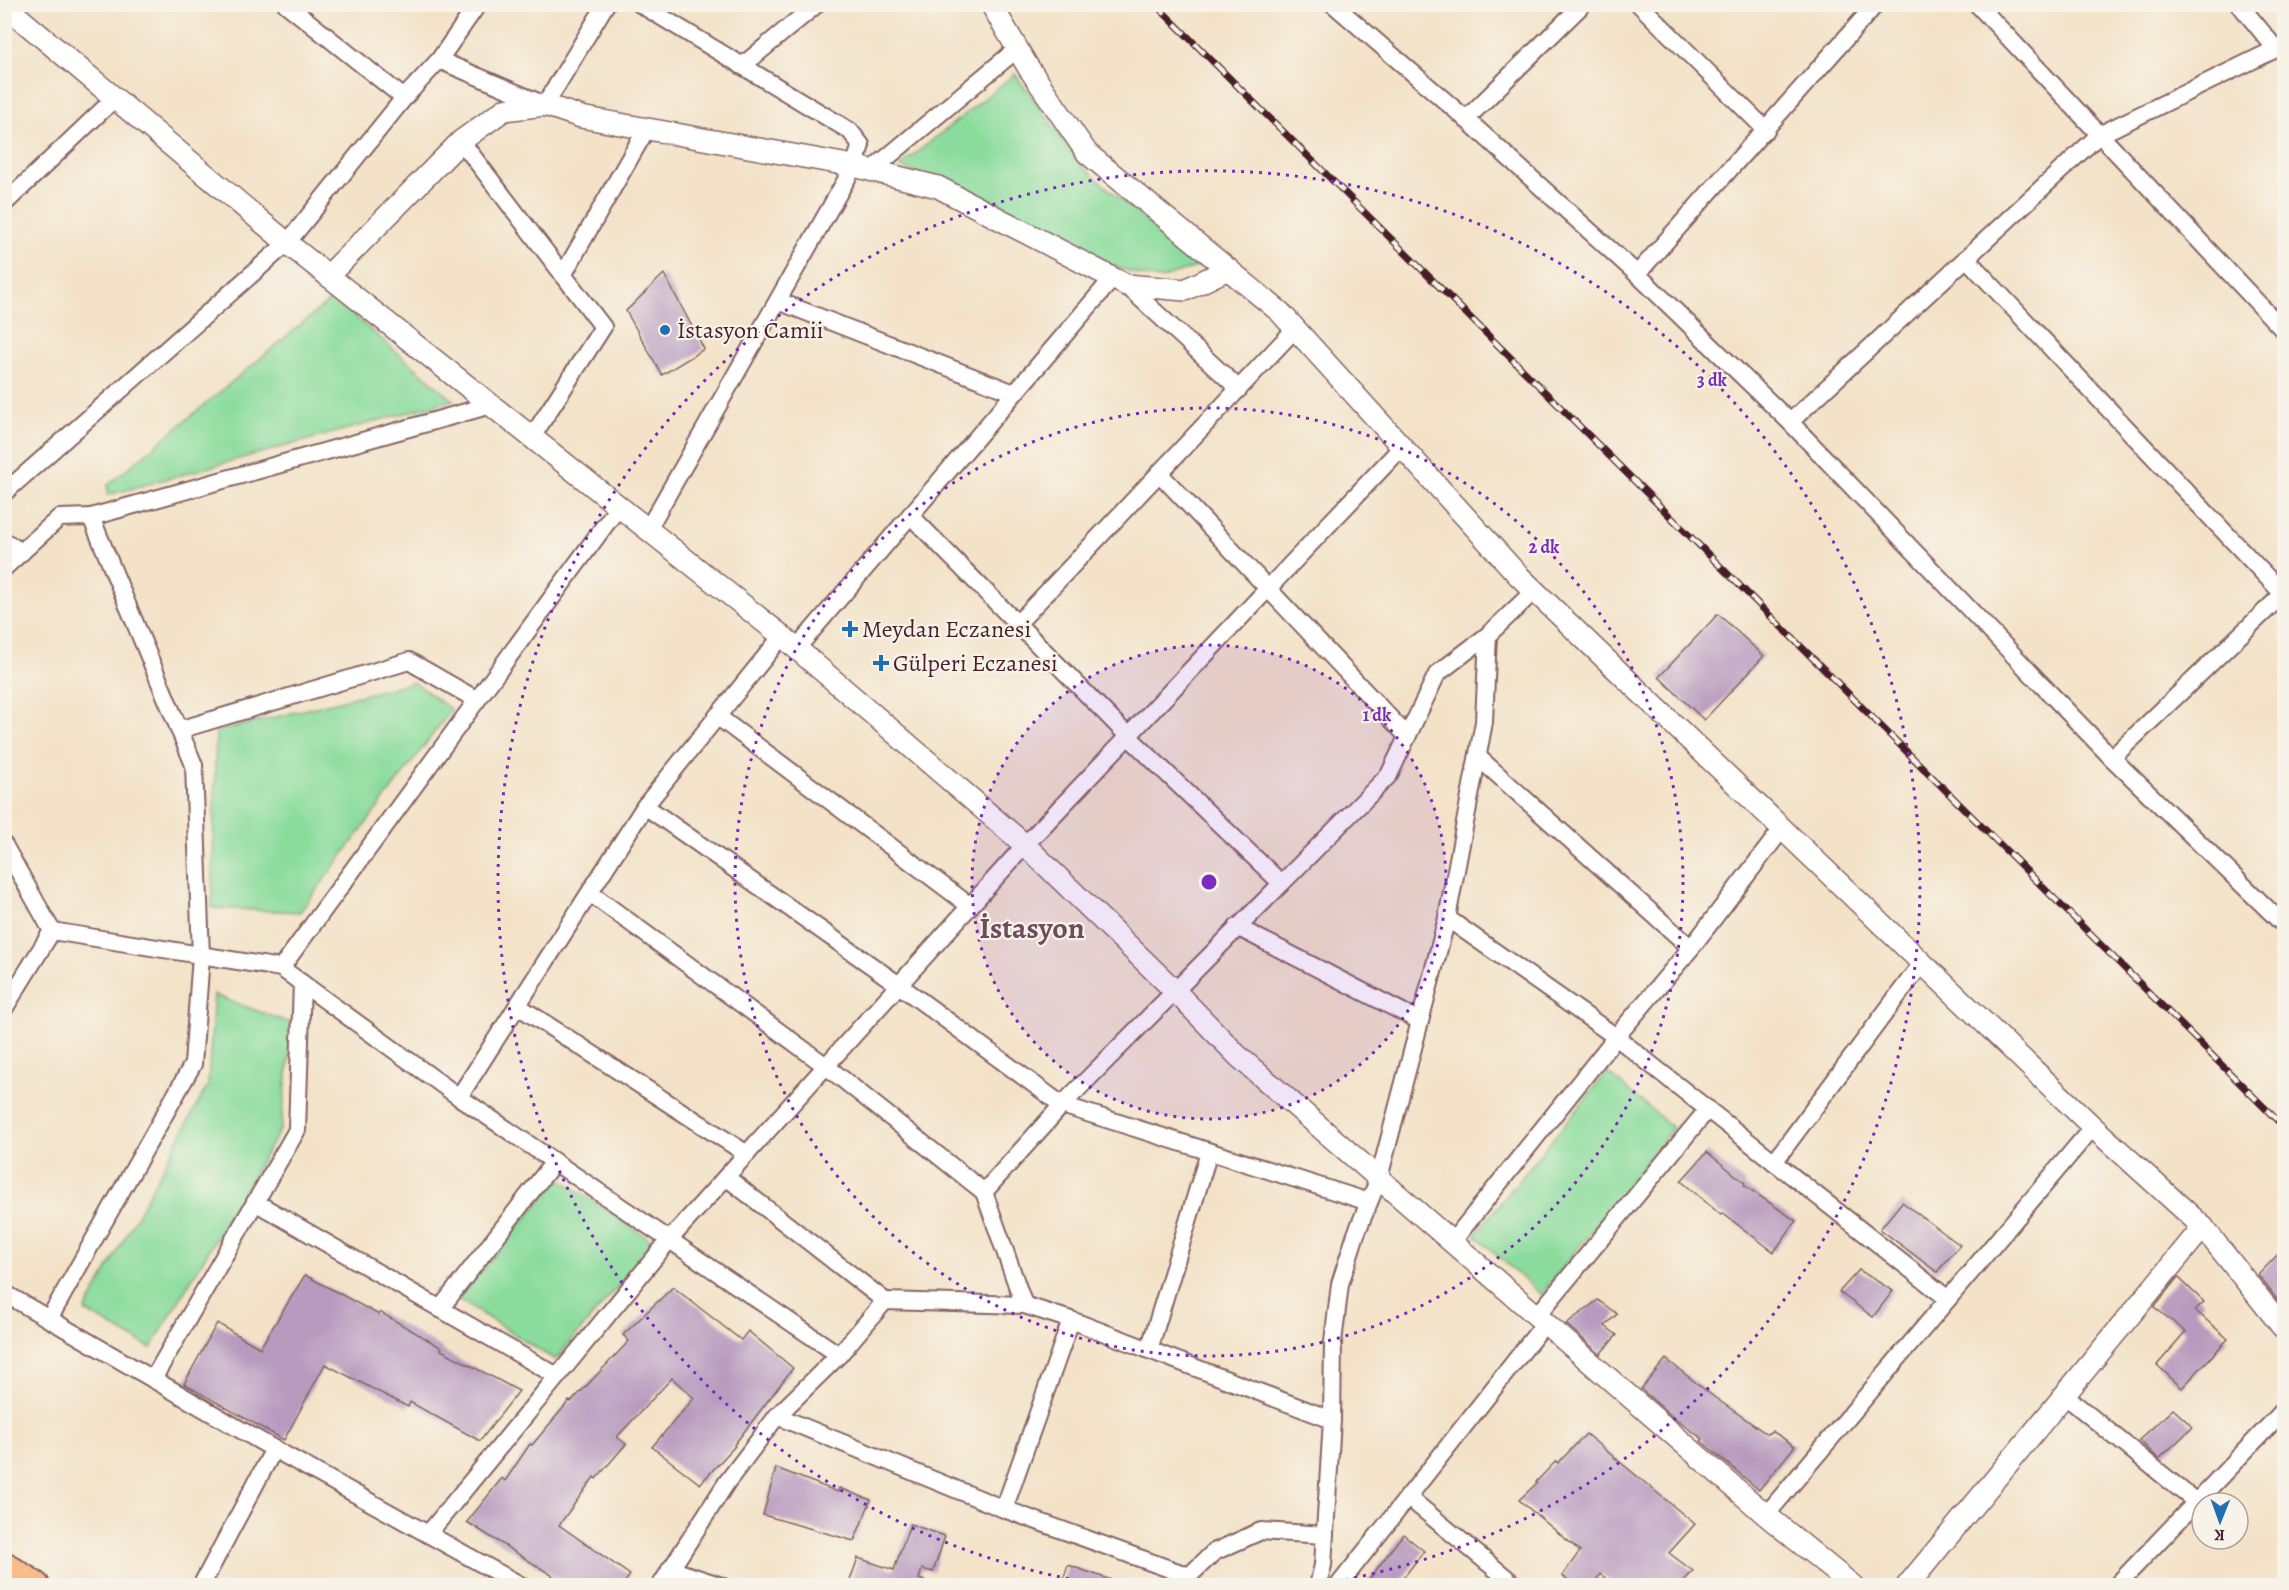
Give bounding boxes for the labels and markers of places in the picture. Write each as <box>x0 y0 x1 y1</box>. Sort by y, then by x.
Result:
place label: İstasyon Camii <box>677 314 823 346</box>
marker: İstasyon Camii <box>658 323 672 337</box>
place label: Meydan Eczanesi <box>862 613 1031 645</box>
marker: Meydan Eczanesi <box>843 622 857 636</box>
place label: Gülperi Eczanesi <box>893 647 1058 679</box>
marker: Gülperi Eczanesi <box>874 656 888 670</box>
centre of rings <box>1199 872 1219 892</box>

